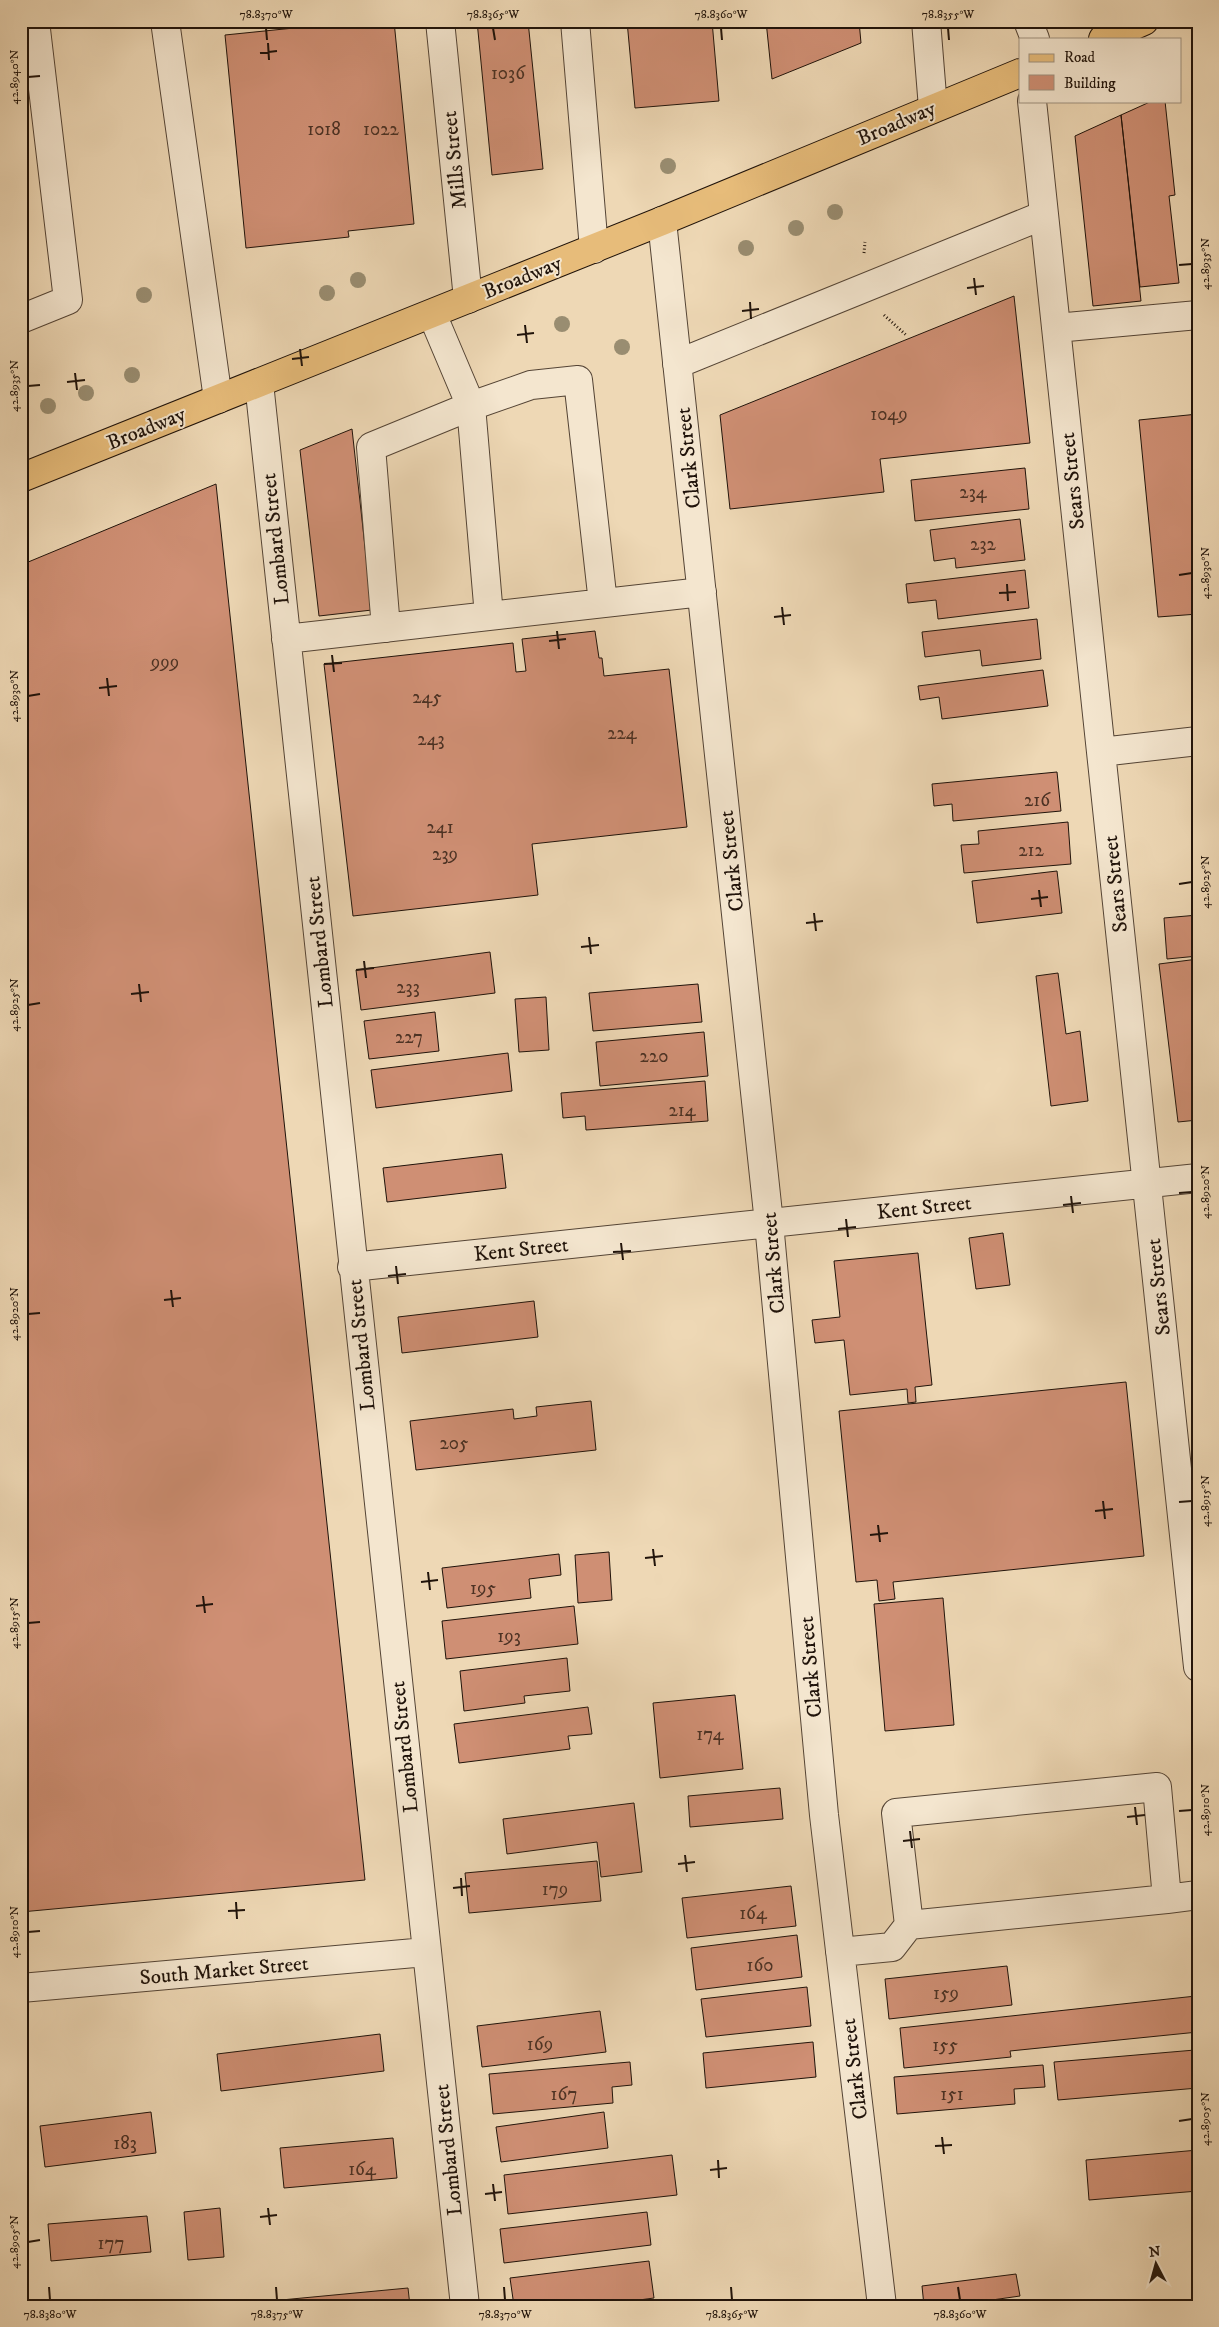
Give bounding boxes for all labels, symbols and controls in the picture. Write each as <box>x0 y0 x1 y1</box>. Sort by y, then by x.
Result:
text: 78.8370°W <box>239 7 294 22</box>
text: 78.8365°W <box>467 7 520 22</box>
text: 78.8360°W <box>694 7 749 22</box>
text: 78.8355°W <box>922 7 975 22</box>
legend <box>1019 38 1182 102</box>
text: Road <box>1064 48 1096 67</box>
text: 42.8940°N <box>7 49 22 104</box>
house number: 1036 <box>491 62 526 85</box>
text: Building <box>1064 74 1116 93</box>
street label: Broadway <box>853 95 940 152</box>
street label: Mills Street <box>437 109 473 210</box>
house number: 1018 <box>307 118 341 141</box>
house number: 1022 <box>363 118 400 141</box>
text: 42.8935°N <box>1198 238 1213 290</box>
street label: Broadway <box>479 250 567 305</box>
text: 42.8935°N <box>7 360 22 412</box>
street label: Broadway <box>103 401 191 456</box>
house number: 1049 <box>870 403 908 426</box>
street label: Clark Street <box>671 406 707 510</box>
street label: Sears Street <box>1055 431 1091 531</box>
street label: Lombard Street <box>256 472 296 606</box>
house number: 234 <box>959 481 988 504</box>
house number: 232 <box>970 533 997 556</box>
text: 42.8930°N <box>1198 547 1213 599</box>
house number: 999 <box>150 651 179 674</box>
text: 42.8930°N <box>7 670 22 722</box>
house number: 245 <box>412 686 442 709</box>
house number: 224 <box>607 722 638 745</box>
house number: 243 <box>417 728 445 751</box>
house number: 216 <box>1024 789 1051 812</box>
street label: Clark Street <box>714 809 750 913</box>
house number: 241 <box>426 816 454 839</box>
street label: Sears Street <box>1098 834 1134 934</box>
house number: 212 <box>1018 839 1044 862</box>
house number: 239 <box>432 843 458 866</box>
text: 42.8925°N <box>1198 855 1213 909</box>
street label: Lombard Street <box>300 875 340 1009</box>
house number: 233 <box>396 976 420 999</box>
text: 42.8925°N <box>7 978 22 1032</box>
house number: 227 <box>395 1026 423 1049</box>
house number: 220 <box>640 1045 668 1068</box>
house number: 214 <box>668 1099 697 1122</box>
text: 42.8920°N <box>1198 1165 1213 1219</box>
street label: Kent Street <box>876 1190 973 1226</box>
street label: Clark Street <box>757 1211 791 1315</box>
street label: Kent Street <box>473 1232 570 1268</box>
street label: Sears Street <box>1141 1237 1177 1337</box>
street label: Lombard Street <box>342 1278 382 1412</box>
text: 42.8920°N <box>7 1287 22 1341</box>
house number: 205 <box>439 1432 469 1455</box>
text: 42.8915°N <box>1198 1475 1213 1527</box>
house number: 195 <box>470 1577 496 1600</box>
text: 42.8915°N <box>7 1597 22 1649</box>
street label: Clark Street <box>794 1615 828 1719</box>
house number: 193 <box>497 1625 521 1648</box>
street label: Lombard Street <box>385 1680 425 1814</box>
house number: 174 <box>696 1723 725 1746</box>
text: 42.8910°N <box>1198 1784 1213 1836</box>
house number: 179 <box>542 1878 568 1901</box>
house number: 164 <box>739 1902 768 1925</box>
text: 42.8910°N <box>7 1906 22 1958</box>
street label: South Market Street <box>139 1951 310 1991</box>
house number: 160 <box>746 1954 774 1977</box>
house number: 159 <box>933 1982 959 2005</box>
street label: Clark Street <box>836 2017 874 2121</box>
house number: 169 <box>527 2033 553 2056</box>
house number: 155 <box>932 2034 958 2057</box>
street label: Lombard Street <box>429 2083 469 2217</box>
house number: 167 <box>551 2083 577 2106</box>
house number: 151 <box>940 2083 964 2106</box>
text: 42.8905°N <box>1198 2092 1213 2146</box>
house number: 183 <box>113 2132 137 2155</box>
house number: 164 <box>348 2158 377 2181</box>
text: 42.8905°N <box>7 2215 22 2269</box>
house number: 177 <box>98 2232 125 2255</box>
north arrow <box>1132 2240 1182 2290</box>
text: N <box>1148 2242 1162 2262</box>
text: 78.8380°W <box>24 2307 77 2322</box>
text: 78.8375°W <box>251 2307 304 2322</box>
text: 78.8370°W <box>478 2307 533 2322</box>
text: 78.8365°W <box>706 2307 759 2322</box>
text: 78.8360°W <box>933 2307 988 2322</box>

